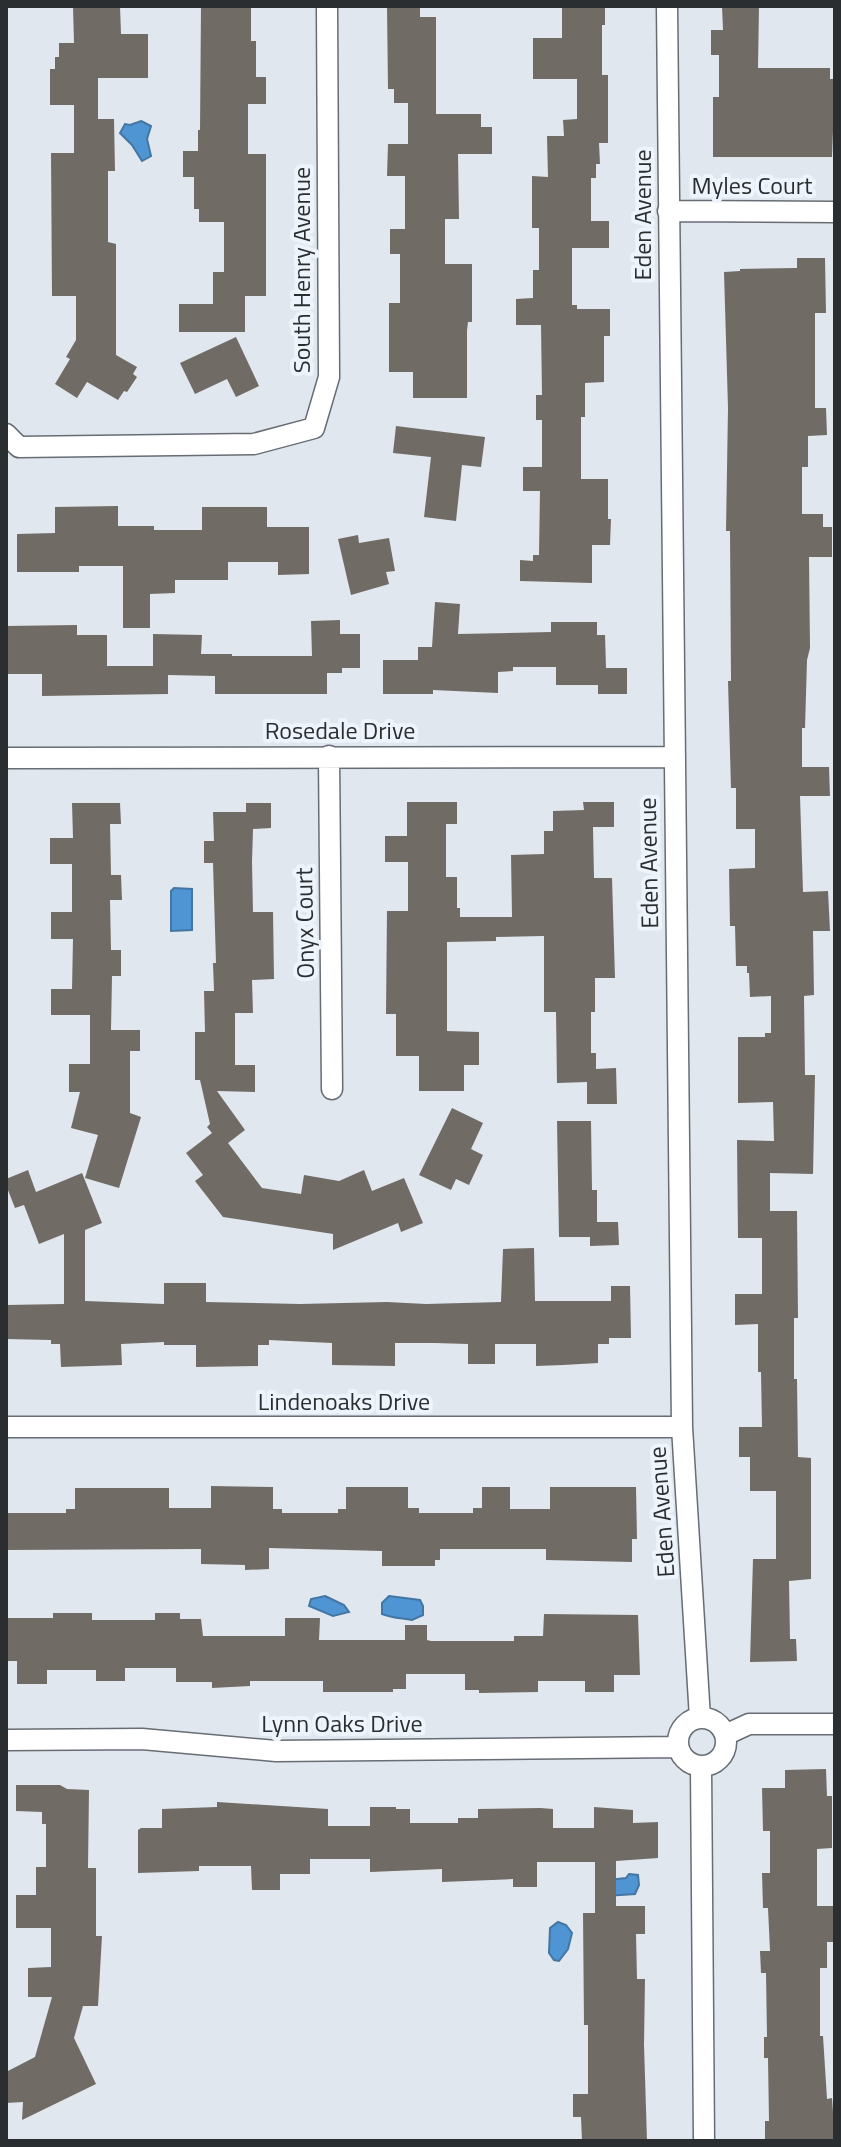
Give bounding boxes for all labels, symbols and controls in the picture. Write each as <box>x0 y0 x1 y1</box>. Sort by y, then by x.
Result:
street label: Eden Avenue <box>624 149 660 281</box>
street label: South Henry Avenue <box>283 167 319 373</box>
street label: Myles Court <box>692 167 813 203</box>
street label: Rosedale Drive <box>265 712 415 748</box>
street label: Eden Avenue <box>629 797 667 929</box>
street label: Onyx Court <box>285 866 323 979</box>
street label: Lindenoaks Drive <box>258 1383 430 1419</box>
street label: Eden Avenue <box>638 1445 684 1579</box>
street label: Lynn Oaks Drive <box>261 1705 423 1741</box>

